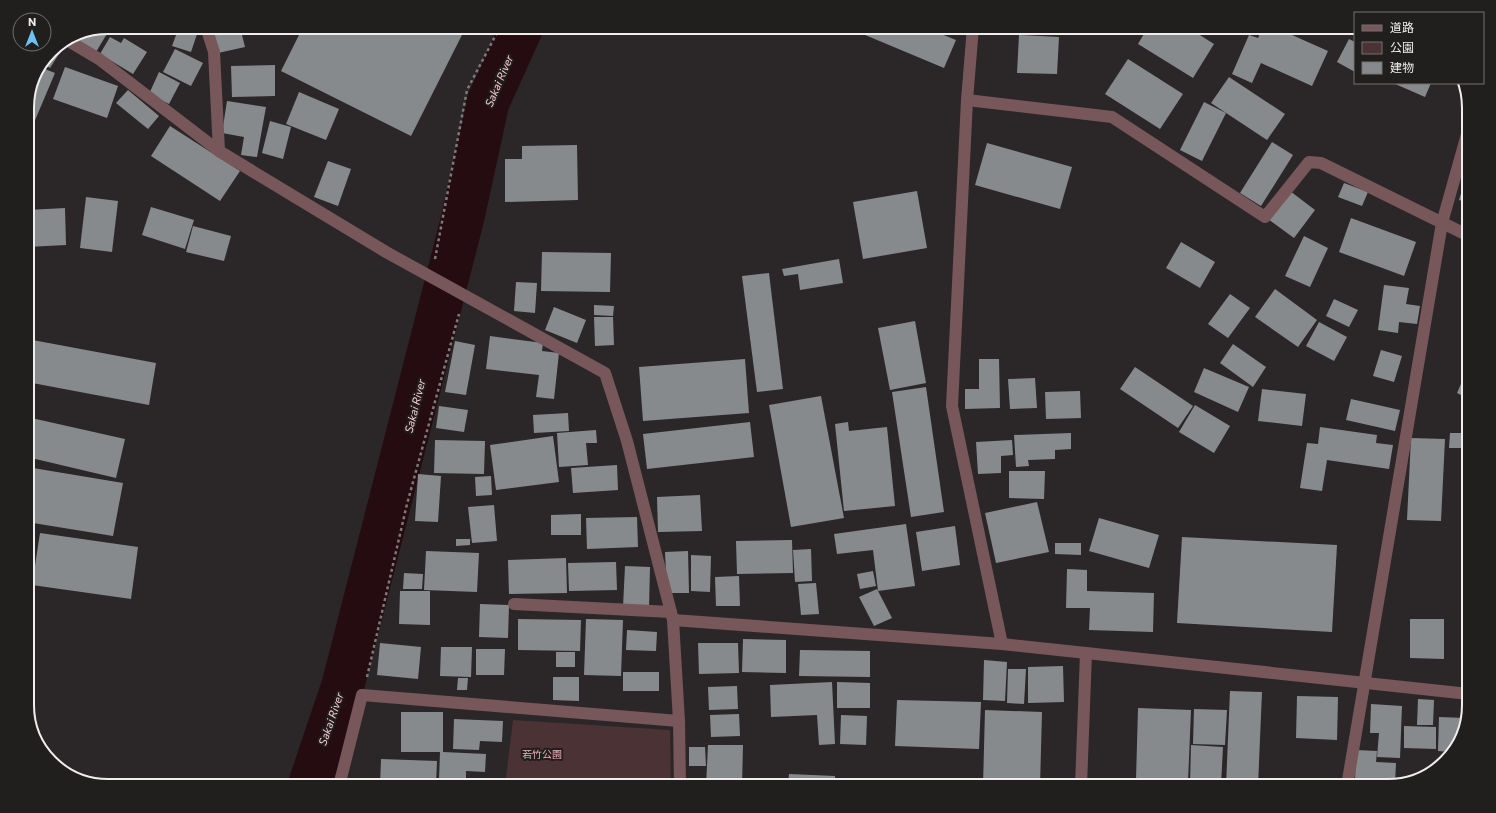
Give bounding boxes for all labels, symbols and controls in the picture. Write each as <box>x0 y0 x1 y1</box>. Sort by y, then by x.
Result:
north arrow <box>12 12 52 52</box>
legend <box>1354 12 1484 84</box>
text: N <box>28 15 36 28</box>
text: 道路 <box>1390 20 1414 34</box>
text: 公園 <box>1390 40 1414 54</box>
water label: Sakai River <box>482 53 515 109</box>
text: 建物 <box>1390 60 1414 74</box>
water label: Sakai River <box>402 377 428 434</box>
water label: Sakai River <box>315 690 346 747</box>
park label: 若竹公園 <box>522 748 562 760</box>

